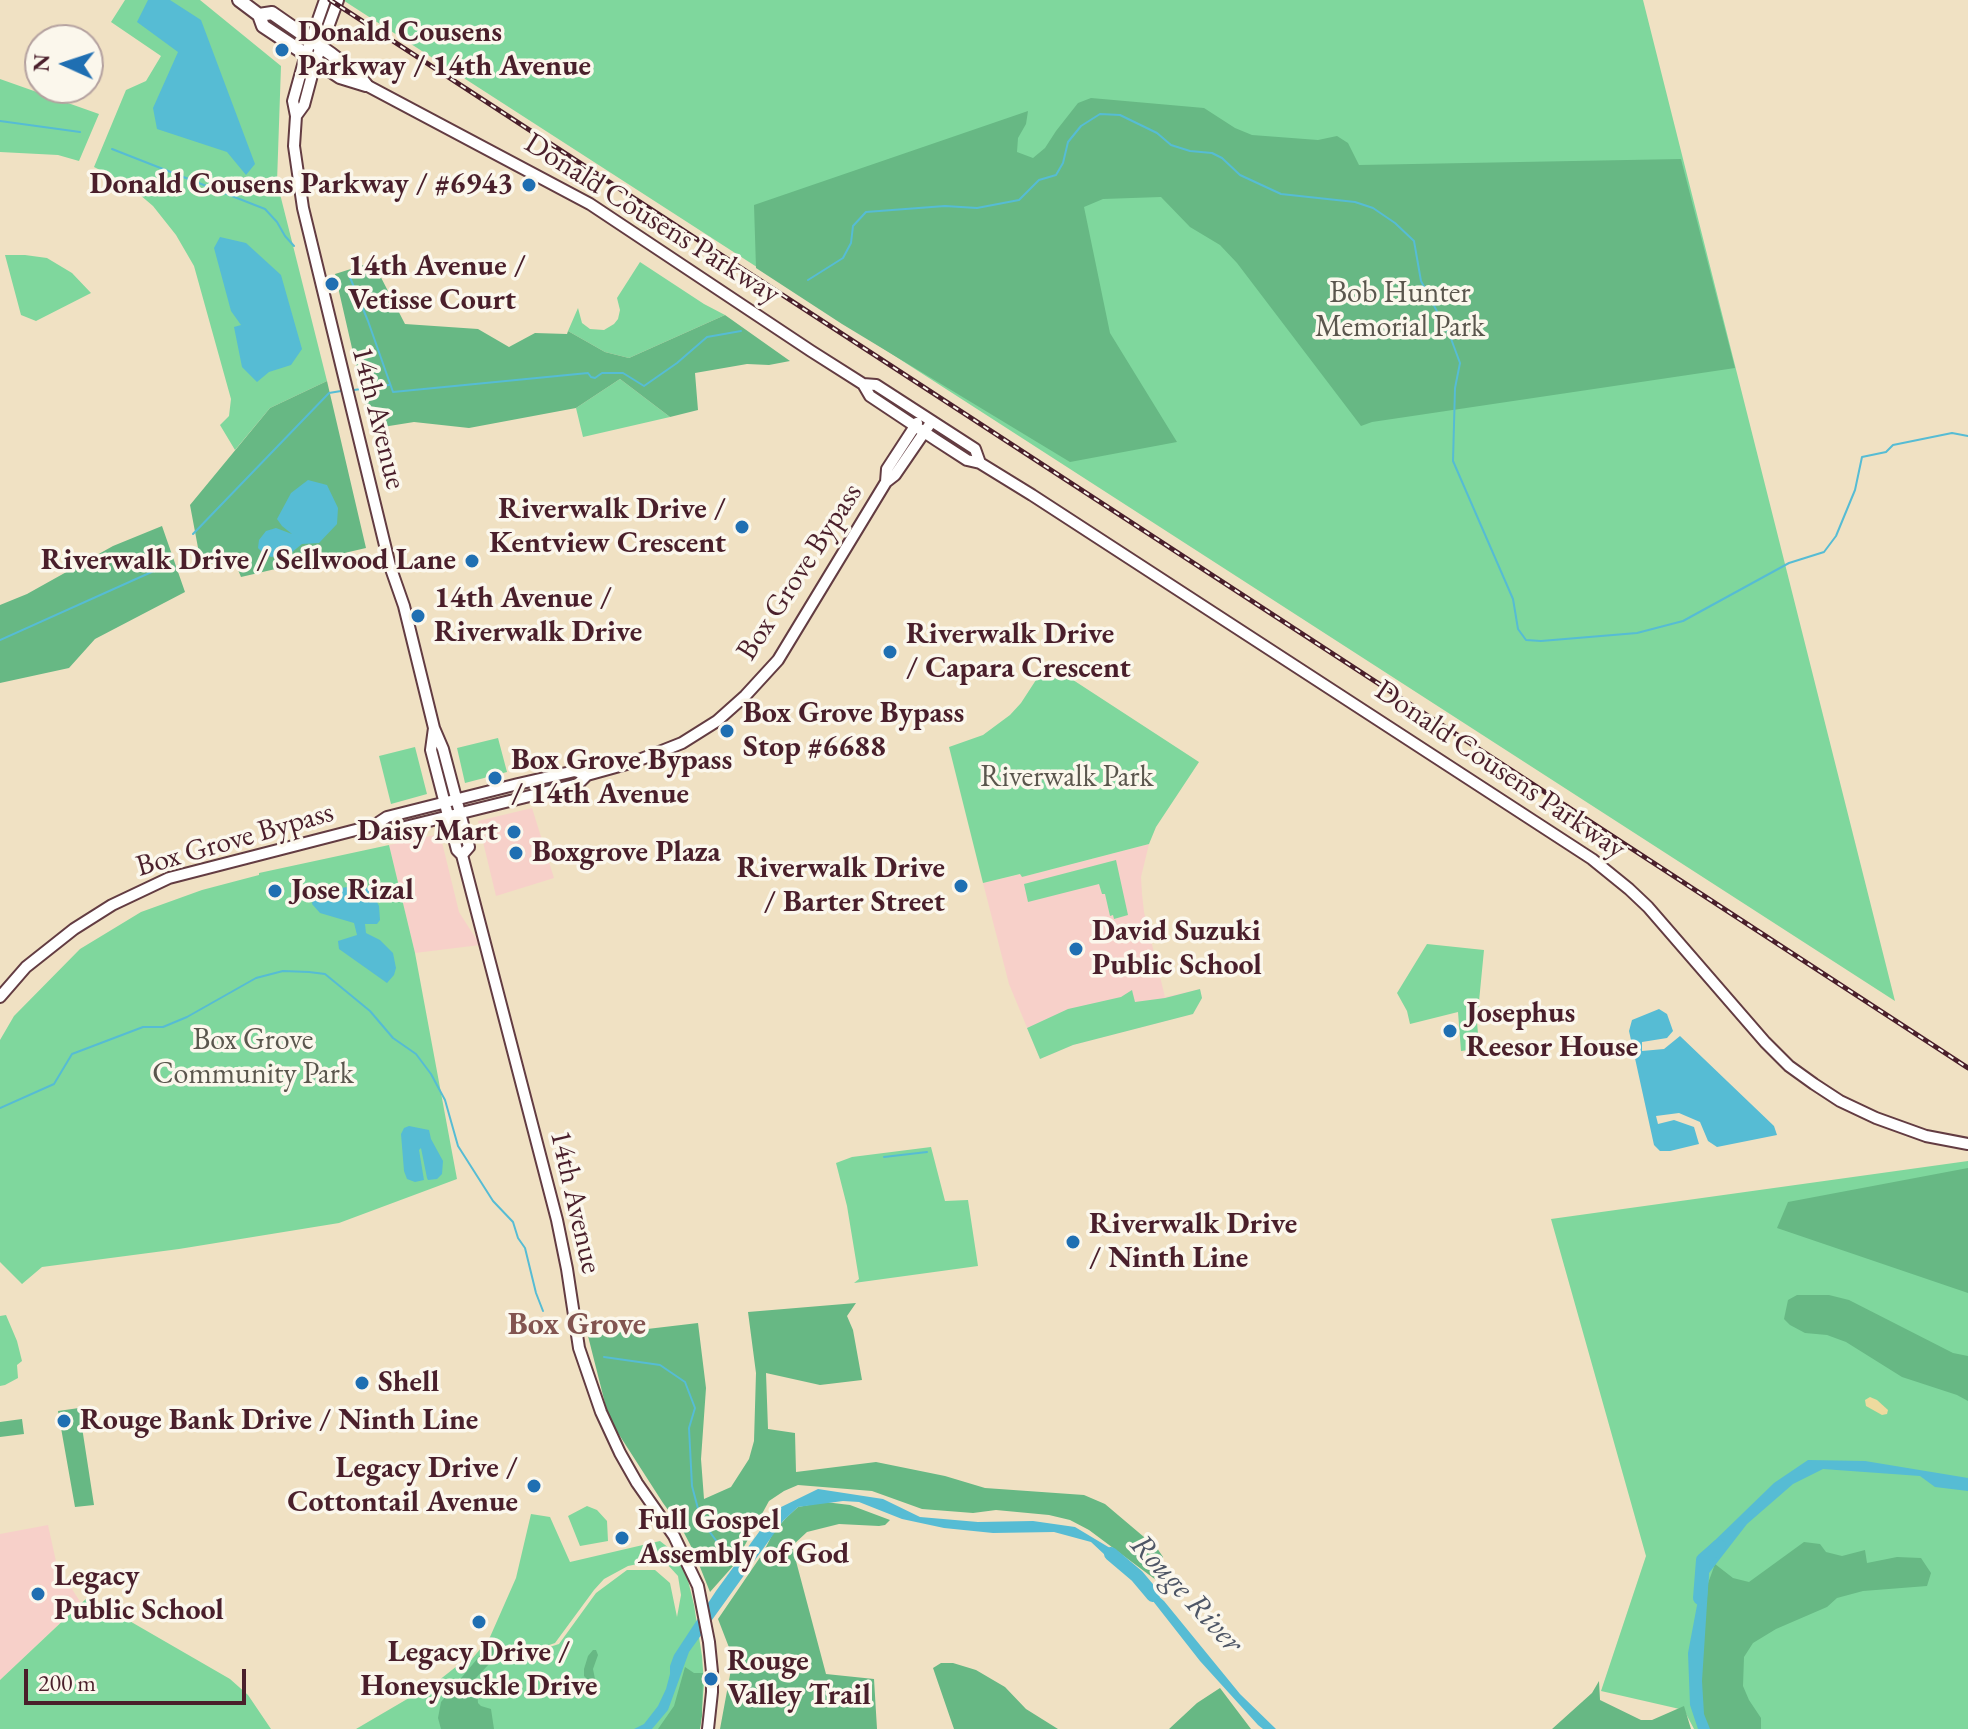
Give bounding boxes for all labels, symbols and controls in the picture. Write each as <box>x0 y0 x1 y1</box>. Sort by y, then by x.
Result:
place label: Donald Cousens Parkway / 14th Avenue <box>298 15 591 86</box>
north arrow <box>24 24 104 104</box>
marker: Donald Cousens Parkway / 14th Avenue <box>273 41 291 59</box>
text: N <box>27 53 56 72</box>
street label: Donald Cousens Parkway <box>518 126 786 312</box>
place label: Donald Cousens Parkway / #6943 <box>90 167 513 203</box>
marker: Donald Cousens Parkway / #6943 <box>520 176 538 194</box>
place label: 14th Avenue / Vetisse Court <box>348 249 526 320</box>
marker: 14th Avenue / Vetisse Court <box>323 275 341 293</box>
park label: Bob Hunter Memorial Park <box>1315 276 1485 346</box>
street label: 14th Avenue <box>343 343 413 493</box>
street label: Box Grove Bypass <box>729 477 871 667</box>
place label: Riverwalk Drive / Kentview Crescent <box>489 492 726 562</box>
marker: Riverwalk Drive / Kentview Crescent <box>733 518 751 536</box>
place label: Riverwalk Drive / Sellwood Lane <box>41 543 456 579</box>
marker: Riverwalk Drive / Sellwood Lane <box>463 552 481 570</box>
place label: 14th Avenue / Riverwalk Drive <box>434 581 642 652</box>
marker: 14th Avenue / Riverwalk Drive <box>409 607 427 625</box>
place label: Riverwalk Drive / Capara Crescent <box>906 617 1131 688</box>
marker: Riverwalk Drive / Capara Crescent <box>881 643 899 661</box>
street label: Donald Cousens Parkway <box>1368 673 1632 867</box>
place label: Box Grove Bypass Stop #6688 <box>743 696 964 766</box>
marker: Box Grove Bypass Stop #6688 <box>718 722 736 740</box>
place label: Box Grove Bypass / 14th Avenue <box>511 743 732 814</box>
park label: Riverwalk Park <box>980 760 1154 796</box>
marker: Box Grove Bypass / 14th Avenue <box>486 769 504 787</box>
street label: Box Grove Bypass <box>132 795 338 885</box>
place label: Daisy Mart <box>357 814 498 850</box>
marker: Daisy Mart <box>505 823 523 841</box>
place label: Boxgrove Plaza <box>532 835 721 871</box>
marker: Boxgrove Plaza <box>507 844 525 862</box>
place label: Riverwalk Drive / Barter Street <box>737 851 945 922</box>
place label: Jose Rizal <box>291 873 414 909</box>
marker: Riverwalk Drive / Barter Street <box>952 877 970 895</box>
marker: Jose Rizal <box>266 882 284 900</box>
place label: David Suzuki Public School <box>1092 914 1262 984</box>
marker: David Suzuki Public School <box>1067 940 1085 958</box>
place label: Josephus Reesor House <box>1466 996 1638 1066</box>
marker: Josephus Reesor House <box>1441 1022 1459 1040</box>
park label: Box Grove Community Park <box>152 1023 354 1094</box>
street label: 14th Avenue <box>541 1127 609 1277</box>
place label: Riverwalk Drive / Ninth Line <box>1089 1207 1297 1278</box>
marker: Riverwalk Drive / Ninth Line <box>1064 1233 1082 1251</box>
district label: Box Grove <box>508 1306 646 1344</box>
place label: Shell <box>378 1365 439 1401</box>
marker: Shell <box>353 1374 371 1392</box>
place label: Rouge Bank Drive / Ninth Line <box>80 1403 478 1439</box>
marker: Rouge Bank Drive / Ninth Line <box>55 1412 73 1430</box>
place label: Legacy Drive / Cottontail Avenue <box>287 1451 518 1522</box>
marker: Legacy Drive / Cottontail Avenue <box>525 1477 543 1495</box>
place label: Full Gospel Assembly of God <box>638 1503 849 1574</box>
water label: Rouge River <box>1121 1527 1251 1661</box>
marker: Full Gospel Assembly of God <box>613 1529 631 1547</box>
place label: Legacy Public School <box>54 1559 224 1630</box>
marker: Legacy Public School <box>29 1585 47 1603</box>
marker: Legacy Drive / Honeysuckle Drive <box>470 1613 488 1631</box>
place label: Legacy Drive / Honeysuckle Drive <box>360 1635 598 1706</box>
place label: Rouge Valley Trail <box>727 1644 871 1714</box>
scale bar <box>28 1653 250 1703</box>
text: 200 m <box>38 1667 96 1698</box>
marker: Rouge Valley Trail <box>702 1670 720 1688</box>

